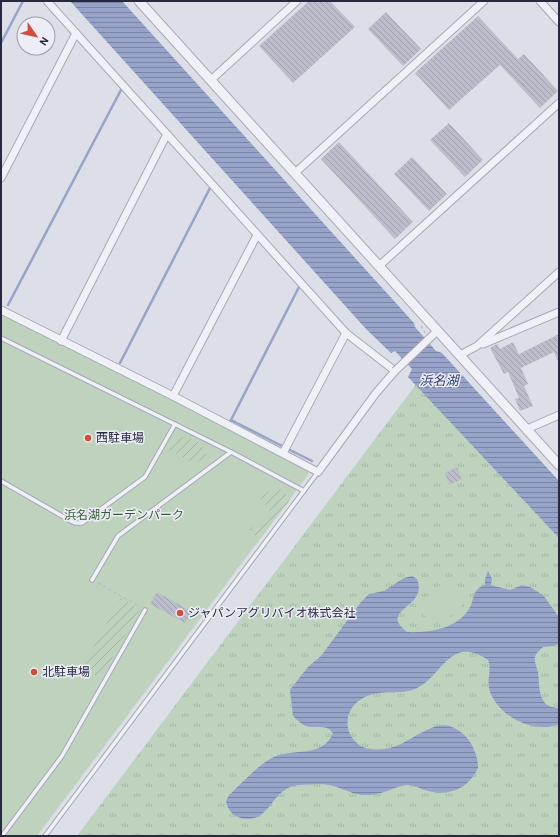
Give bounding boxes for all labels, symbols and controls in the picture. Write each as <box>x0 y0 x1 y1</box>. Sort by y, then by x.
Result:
north arrow <box>16 16 56 56</box>
text: N <box>36 34 51 48</box>
water label: 浜名湖 <box>419 373 460 388</box>
place label: 西駐車場 <box>96 431 144 445</box>
marker: 西駐車場 <box>83 433 93 443</box>
park label: 浜名湖ガーデンパーク <box>64 508 184 522</box>
place label: ジャパンアグリバイオ株式会社 <box>188 606 355 620</box>
marker: ジャパンアグリバイオ株式会社 <box>175 608 185 618</box>
place label: 北駐車場 <box>42 665 90 679</box>
marker: 北駐車場 <box>29 667 39 677</box>

